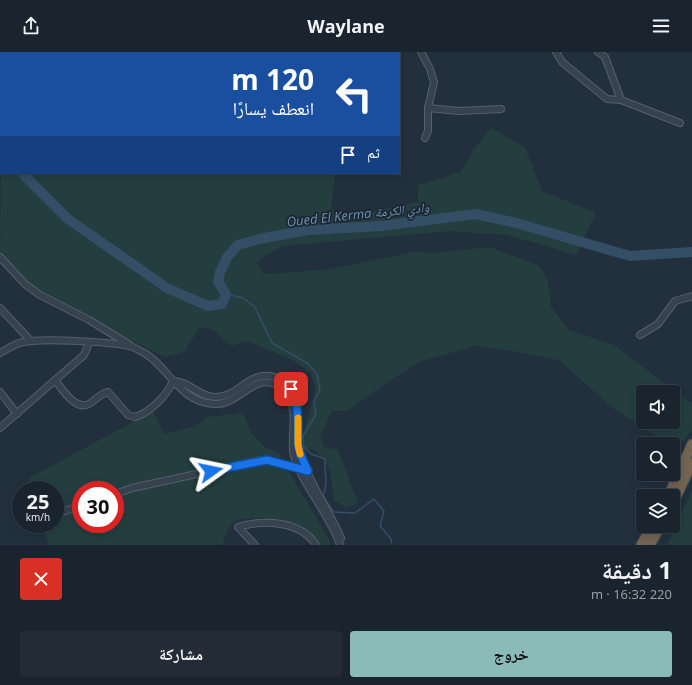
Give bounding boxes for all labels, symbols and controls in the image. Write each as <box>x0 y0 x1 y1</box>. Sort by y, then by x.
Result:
text: Waylane <box>307 14 385 38</box>
icon: share <box>20 15 42 37</box>
icon: menu <box>650 15 672 37</box>
text: 120 m <box>231 60 314 98</box>
icon: left <box>328 68 380 120</box>
text: انعطف يسارًا <box>233 96 314 120</box>
text: ثم <box>367 142 380 162</box>
icon: arrive <box>337 144 359 166</box>
water label: Oued El Kerma وادي الكرمة <box>286 198 430 233</box>
pin <box>274 372 308 406</box>
icon: arrive <box>280 378 302 400</box>
map controls <box>636 385 680 533</box>
button: sound <box>636 385 680 429</box>
button: search <box>636 437 680 481</box>
position arrow <box>190 450 232 492</box>
speed limit sign: 30 <box>72 481 124 533</box>
text: 25 <box>27 488 49 515</box>
button: layers <box>636 489 680 533</box>
text: km/h <box>26 510 50 524</box>
text: 1 دقيقة <box>602 553 672 586</box>
button: close <box>20 558 62 600</box>
text: 220 m · 16:32 <box>591 585 672 603</box>
button: مشاركة <box>20 631 342 677</box>
button: خروج <box>350 631 672 677</box>

